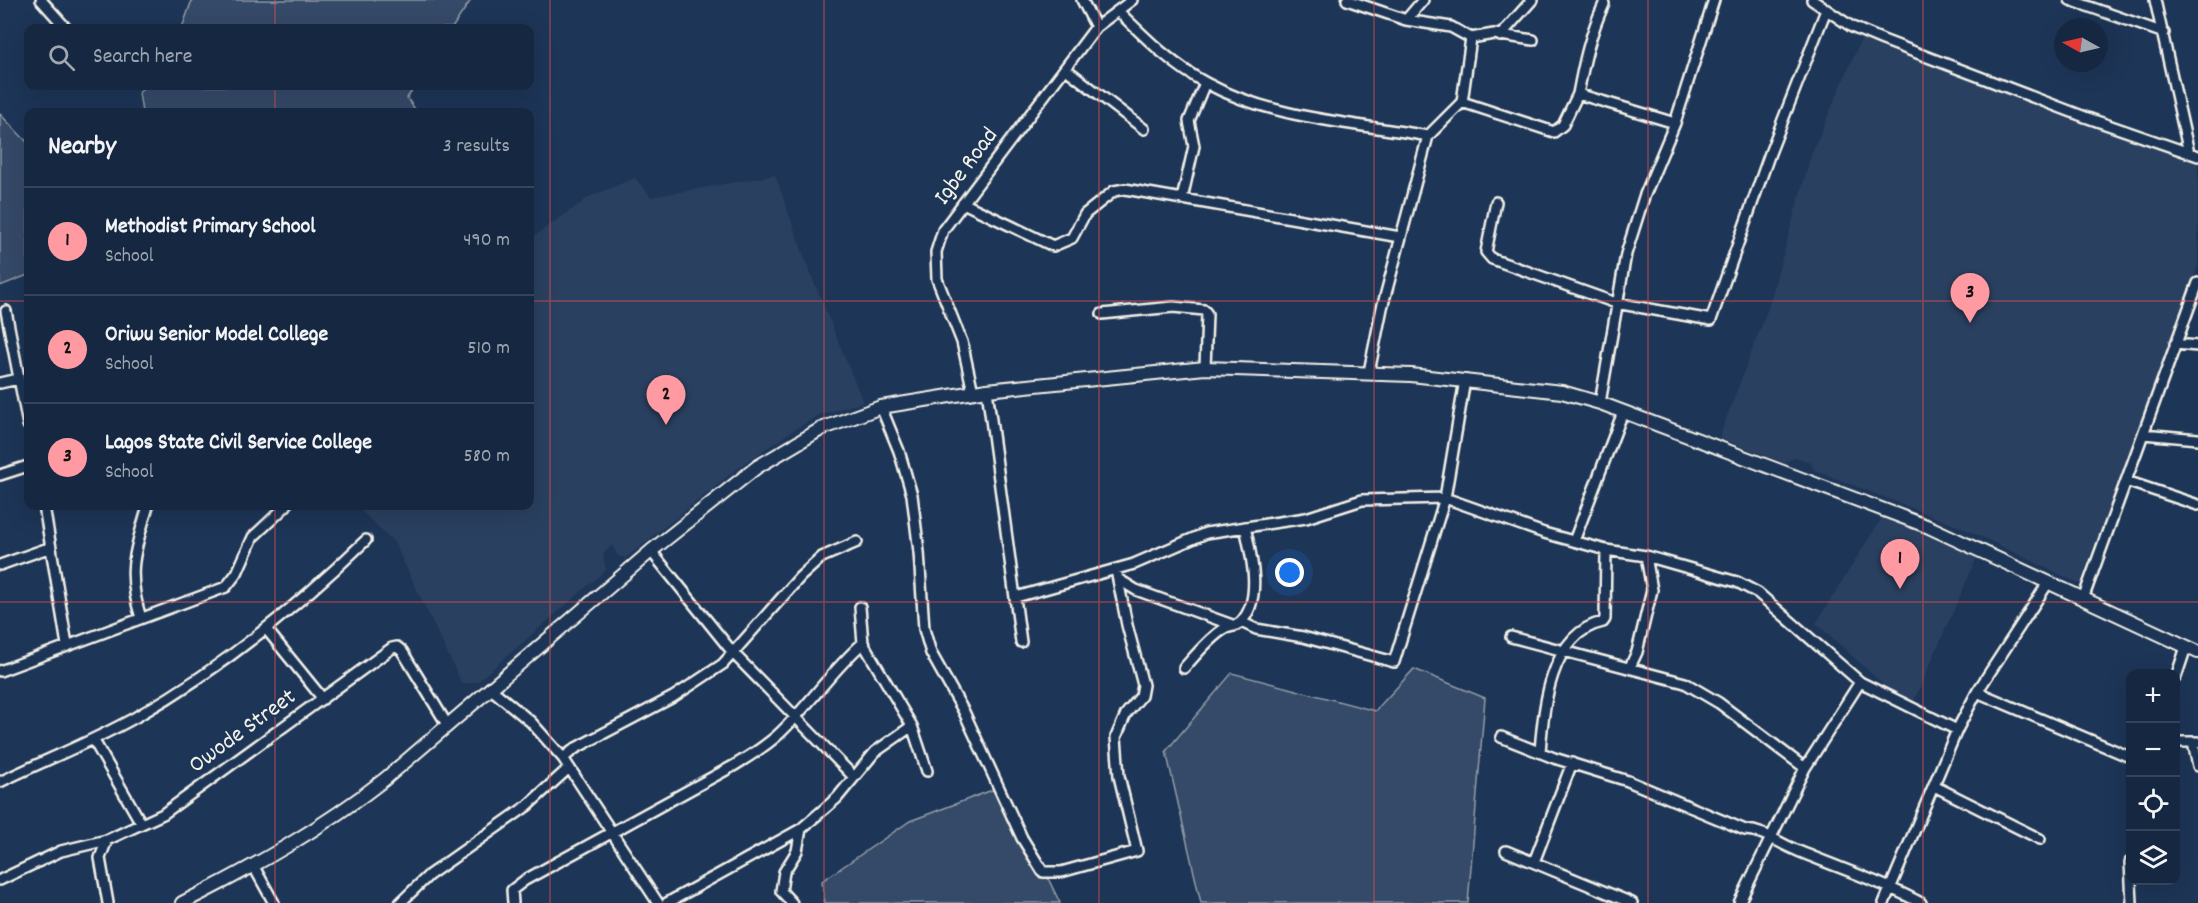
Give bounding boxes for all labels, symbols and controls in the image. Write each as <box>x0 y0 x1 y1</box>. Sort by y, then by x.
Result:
north arrow <box>2054 18 2108 72</box>
search box <box>24 24 534 90</box>
icon: search <box>45 41 78 74</box>
text: Search here <box>93 42 192 73</box>
street label: Igbe Road <box>927 121 1007 213</box>
text: Nearby <box>48 129 116 166</box>
text: 3 results <box>443 133 510 161</box>
text: Methodist Primary School <box>105 212 315 243</box>
text: 1 <box>65 227 70 255</box>
text: 490 m <box>463 227 510 255</box>
text: School <box>105 243 154 271</box>
pin: 3 <box>1950 274 1990 323</box>
text: Oriwu Senior Model College <box>105 320 328 351</box>
text: 2 <box>63 335 72 363</box>
text: 510 m <box>467 335 510 363</box>
text: School <box>105 351 154 379</box>
pin: 2 <box>646 376 686 425</box>
text: Lagos State Civil Service College <box>105 428 372 459</box>
text: 3 <box>63 443 72 471</box>
text: 580 m <box>464 443 510 471</box>
text: School <box>105 459 154 487</box>
pin: 1 <box>1880 540 1920 589</box>
your location <box>1275 558 1304 587</box>
map controls <box>2126 669 2180 885</box>
button: + <box>2126 669 2180 723</box>
street label: Owode Street <box>182 681 304 783</box>
button: − <box>2126 723 2180 777</box>
button: locate <box>2126 777 2180 831</box>
button: layers <box>2126 831 2180 885</box>

